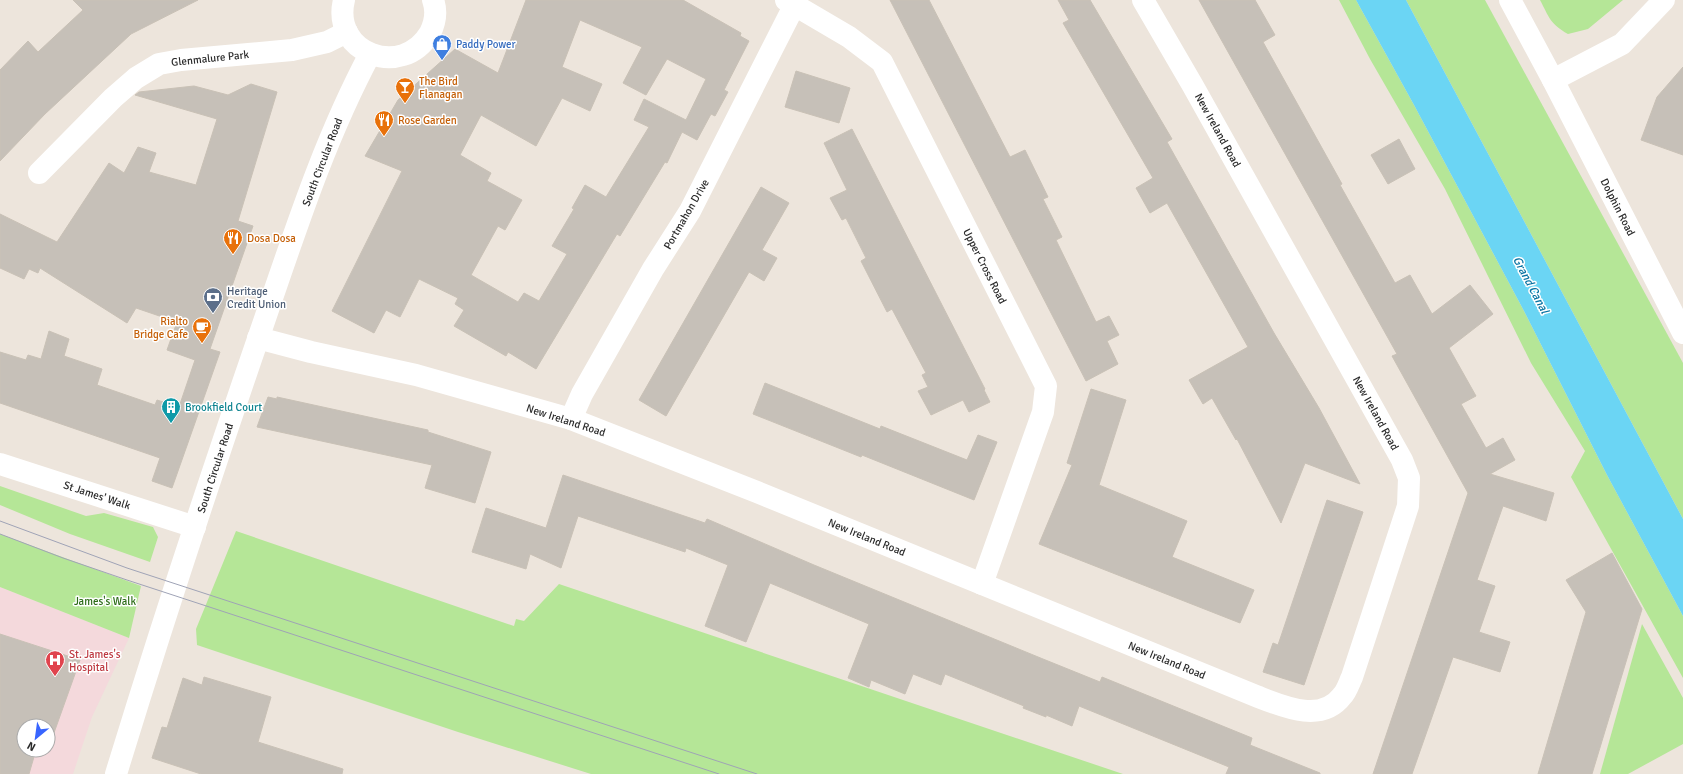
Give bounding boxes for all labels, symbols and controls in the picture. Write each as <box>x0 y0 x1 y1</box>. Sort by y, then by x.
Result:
shop icon: Paddy Power <box>431 33 453 61</box>
place label: Paddy Power <box>456 38 516 51</box>
street label: Glenmalure Park <box>171 48 250 69</box>
place label: The Bird Flanagan <box>419 75 462 101</box>
bar icon: The Bird Flanagan <box>394 76 416 104</box>
street label: New Ireland Road <box>1192 91 1243 170</box>
restaurant icon: Rose Garden <box>373 109 395 137</box>
place label: Rose Garden <box>398 114 457 127</box>
street label: South Circular Road <box>300 116 345 208</box>
street label: Dolphin Road <box>1597 176 1638 238</box>
street label: Portmahon Drive <box>661 177 712 252</box>
street label: Upper Cross Road <box>960 226 1009 306</box>
restaurant icon: Dosa Dosa <box>222 227 244 255</box>
place label: Dosa Dosa <box>247 232 296 245</box>
water label: Grand Canal <box>1509 254 1553 318</box>
place label: Heritage Credit Union <box>227 285 286 311</box>
bank icon: Heritage Credit Union <box>202 286 224 314</box>
place label: Rialto Bridge Cafe <box>133 315 188 341</box>
cafe icon: Rialto Bridge Cafe <box>191 316 213 344</box>
street label: New Ireland Road <box>1350 374 1401 453</box>
building icon: Brookfield Court <box>160 396 182 424</box>
place label: Brookfield Court <box>185 401 262 414</box>
street label: New Ireland Road <box>525 402 607 439</box>
street label: South Circular Road <box>195 421 236 515</box>
street label: St James' Walk <box>62 479 132 513</box>
street label: New Ireland Road <box>826 516 908 559</box>
park label: James's Walk <box>74 595 137 608</box>
street label: New Ireland Road <box>1126 639 1208 682</box>
place label: St. James's Hospital <box>69 648 121 674</box>
hospital icon: St. James's Hospital <box>44 649 66 677</box>
north arrow <box>16 718 56 758</box>
text: N <box>25 739 38 754</box>

